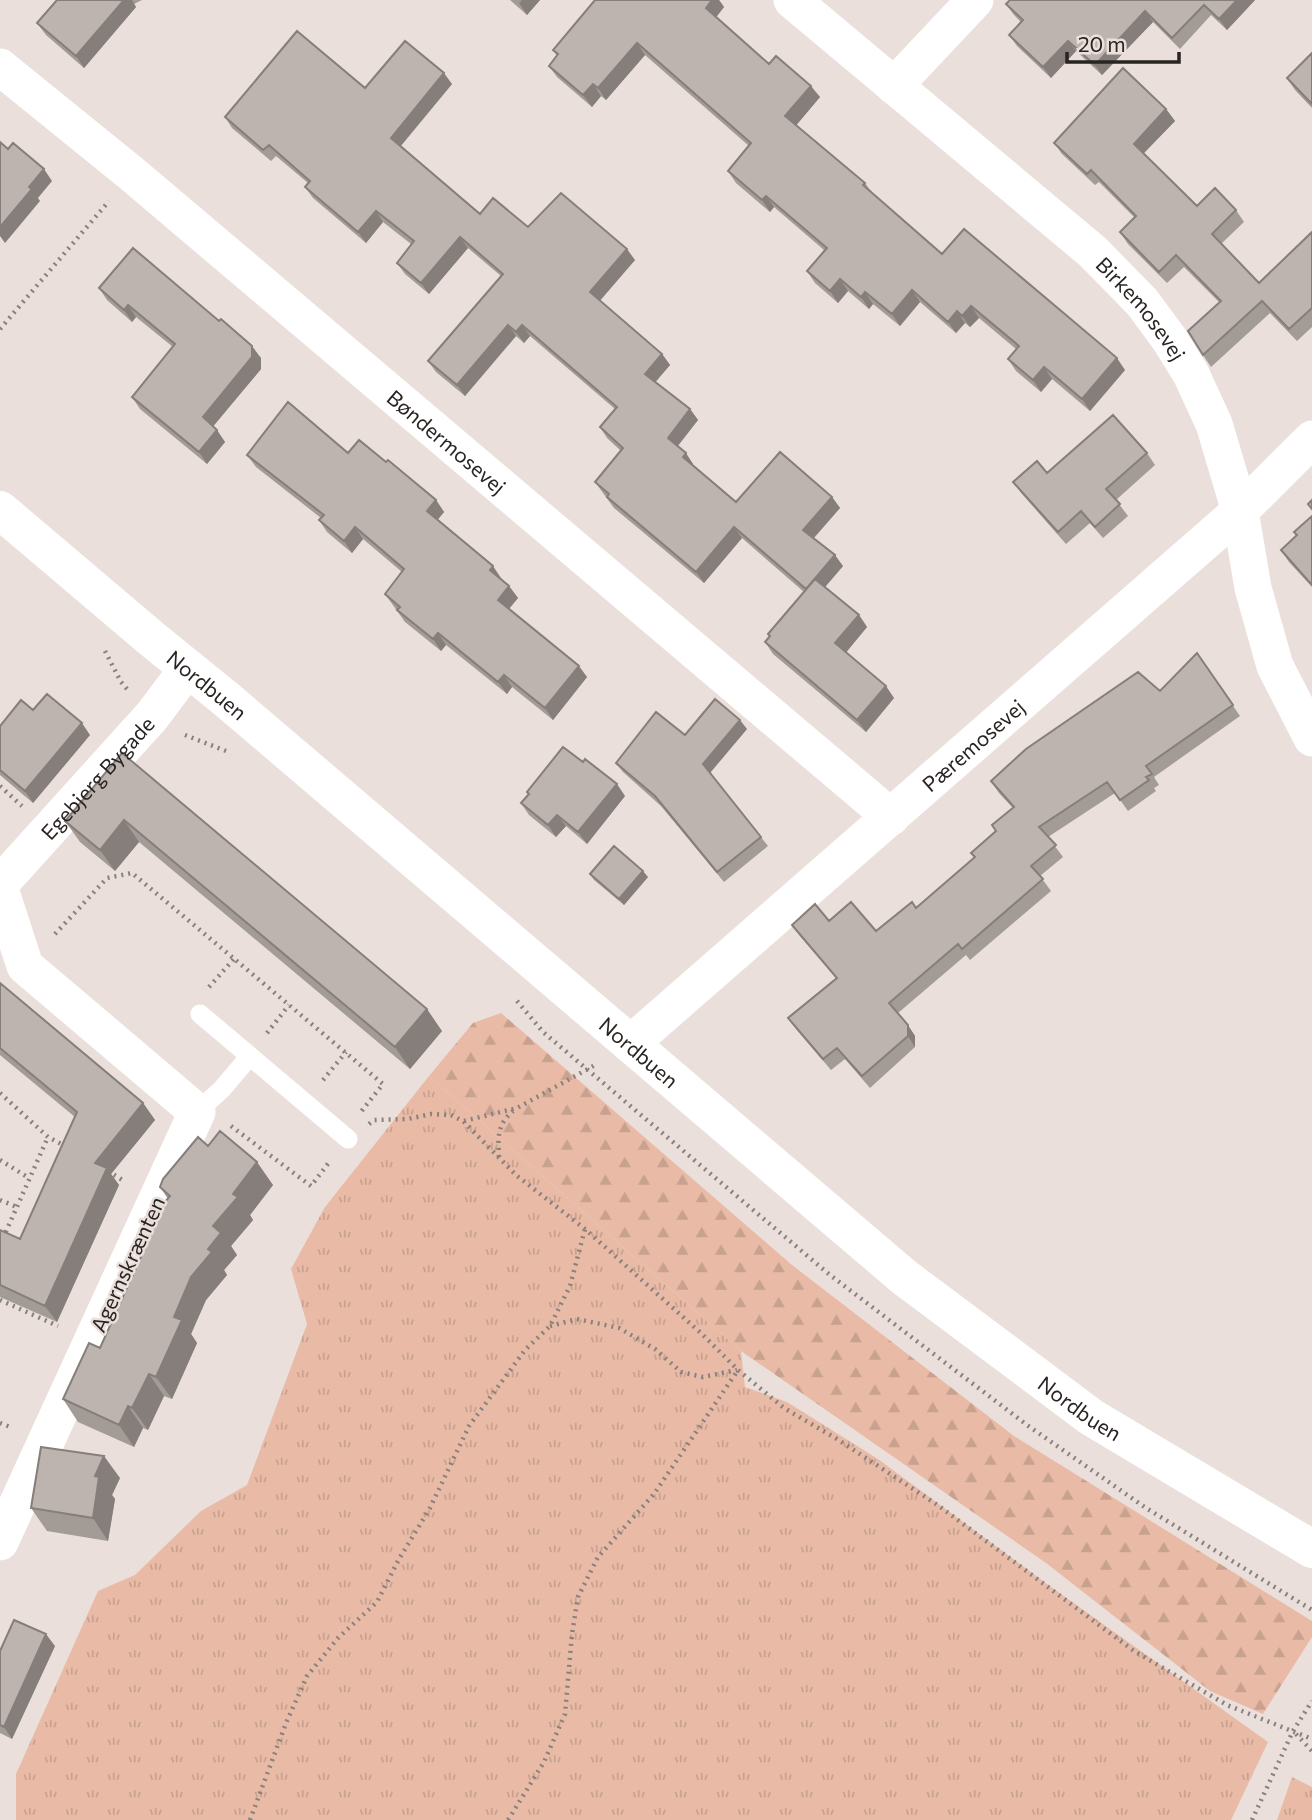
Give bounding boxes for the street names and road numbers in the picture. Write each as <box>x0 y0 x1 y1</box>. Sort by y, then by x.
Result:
street label: Birkemosevej <box>1092 251 1192 364</box>
street label: Bøndermosevej <box>383 384 512 498</box>
street label: Nordbuen <box>163 644 253 724</box>
street label: Pæremosevej <box>916 693 1029 796</box>
street label: Egebjerg Bygade <box>35 711 159 844</box>
street label: Nordbuen <box>595 1011 684 1092</box>
street label: Agernskrænten <box>85 1192 169 1336</box>
street label: Nordbuen <box>1034 1370 1126 1445</box>

